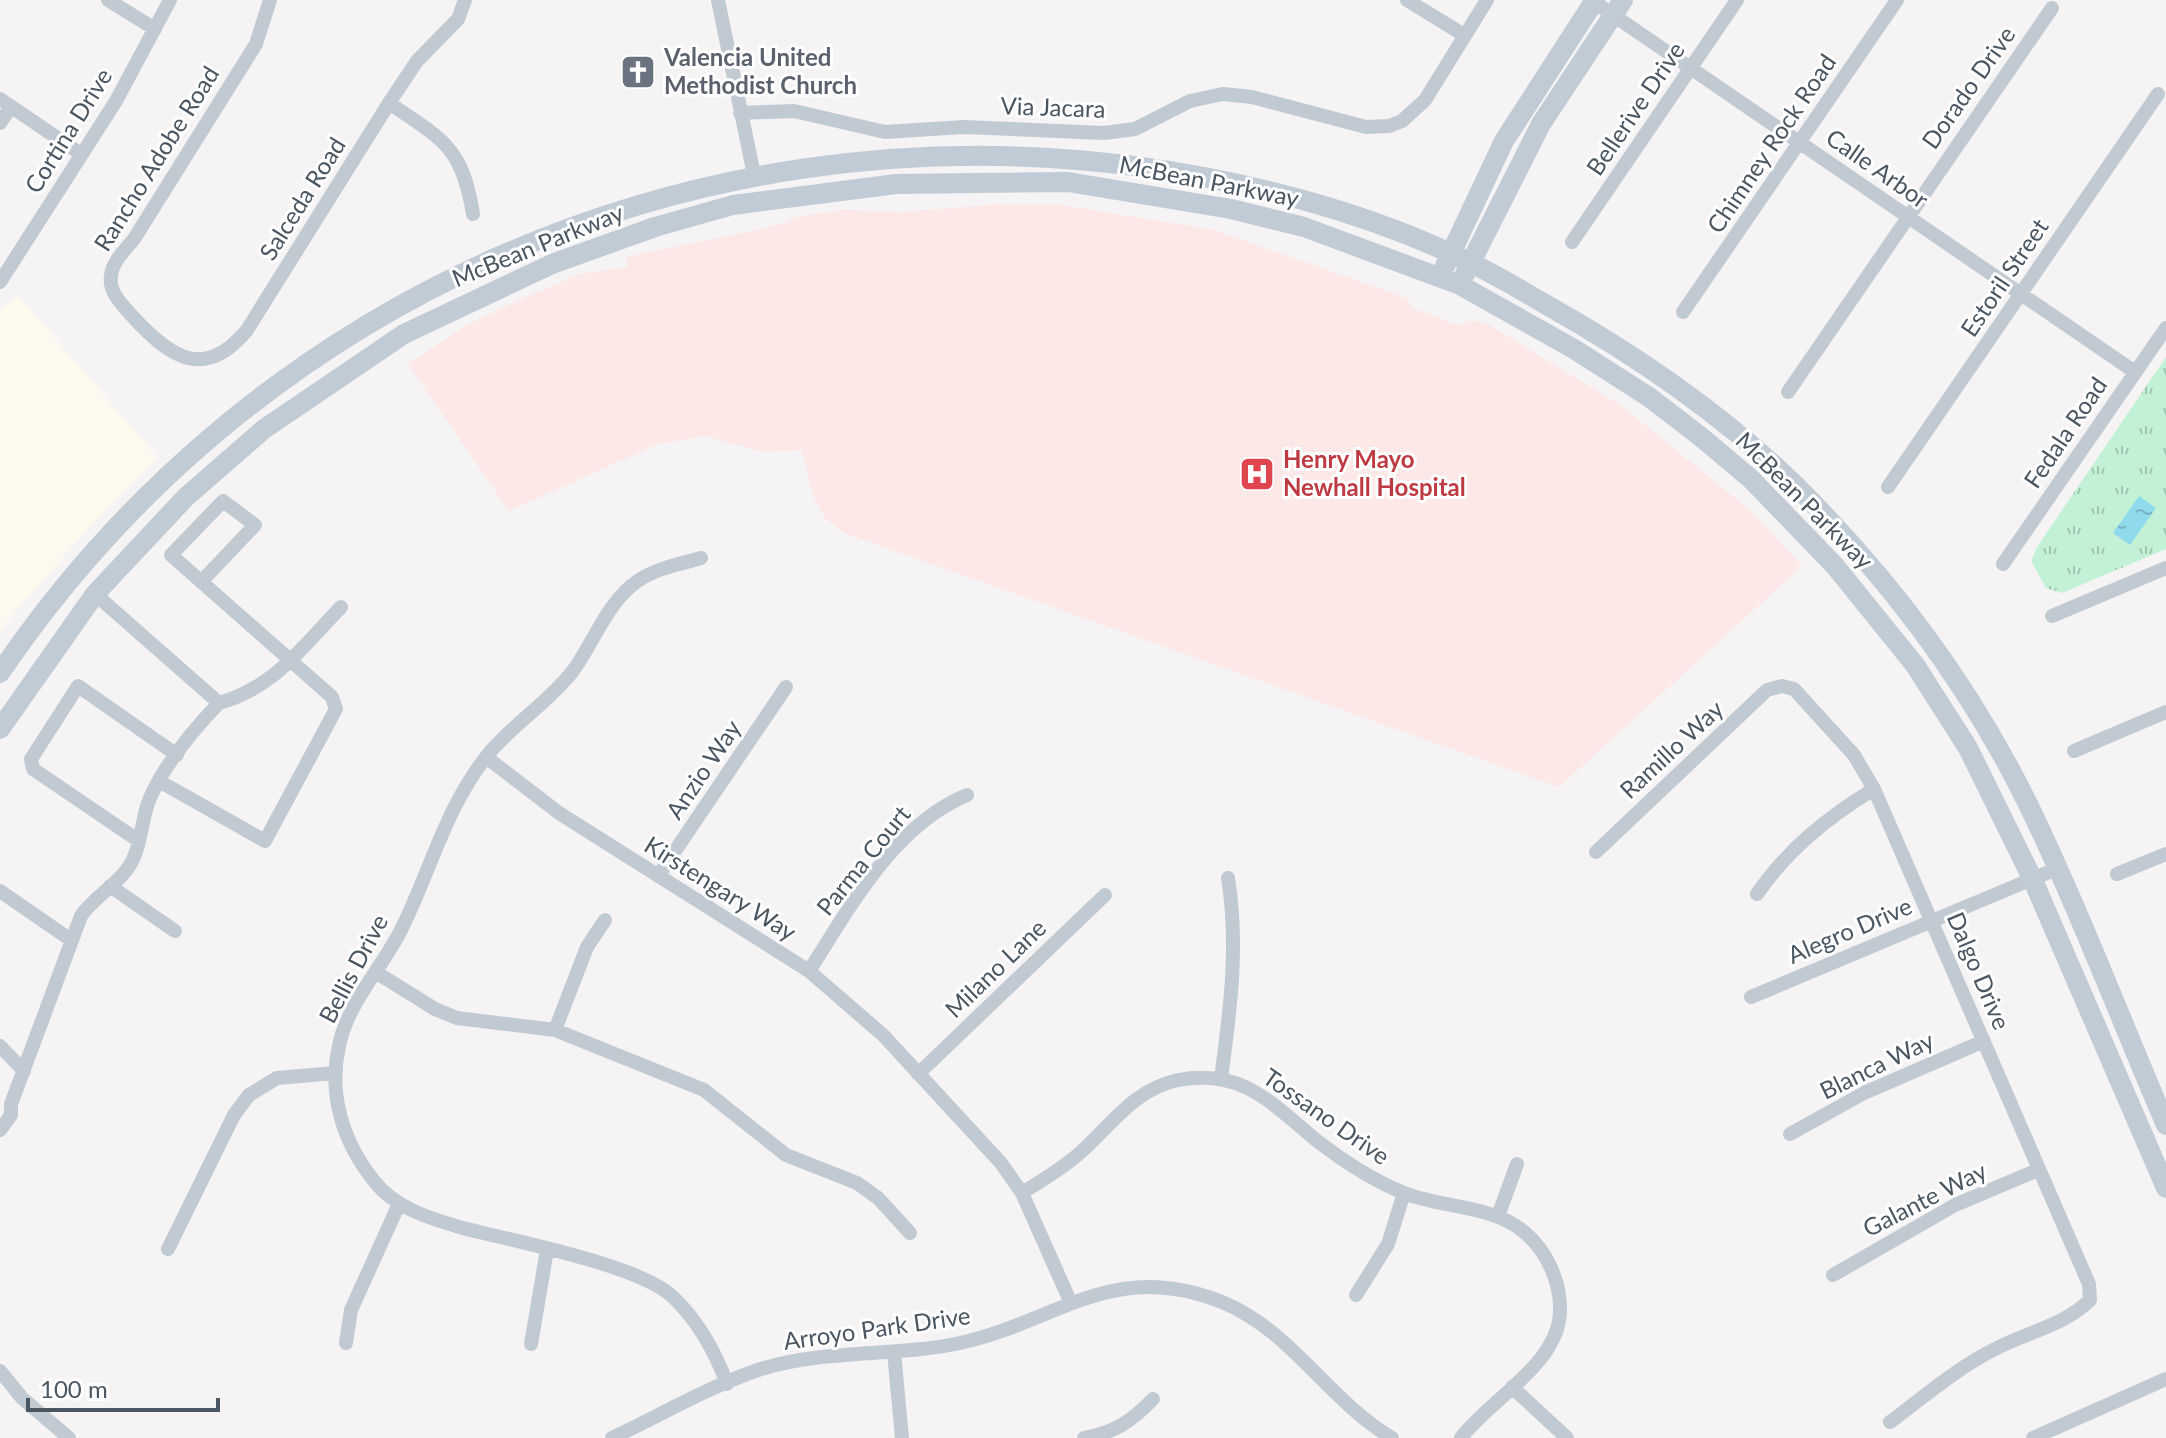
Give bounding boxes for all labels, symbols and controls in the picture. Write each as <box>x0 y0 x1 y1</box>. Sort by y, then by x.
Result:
street label: Dorado Drive <box>1915 20 2021 154</box>
street label: Bellerive Drive <box>1580 36 1690 180</box>
place label: Valencia United Methodist Church <box>663 42 857 99</box>
street label: Chimney Rock Road <box>1700 48 1841 238</box>
church icon: Valencia United Methodist Church <box>619 53 657 91</box>
street label: Rancho Adobe Road <box>87 60 224 256</box>
street label: Cortina Drive <box>18 62 118 198</box>
street label: Via Jacara <box>1000 90 1106 123</box>
street label: Calle Arbor <box>1821 122 1935 214</box>
street label: Salceda Road <box>253 132 351 265</box>
street label: McBean Parkway <box>1117 149 1302 212</box>
street label: McBean Parkway <box>447 197 628 292</box>
street label: Estoril Street <box>1954 212 2054 342</box>
street label: Fedala Road <box>2017 371 2112 493</box>
street label: McBean Parkway <box>1730 425 1880 575</box>
place label: Henry Mayo Newhall Hospital <box>1283 444 1466 501</box>
hospital icon: Henry Mayo Newhall Hospital <box>1238 455 1276 493</box>
street label: Ramillo Way <box>1613 693 1729 804</box>
street label: Anzio Way <box>659 714 747 824</box>
street label: Parma Court <box>810 799 916 921</box>
street label: Kirstengary Way <box>640 829 803 946</box>
street label: Alegro Drive <box>1783 890 1916 969</box>
street label: Dalgo Drive <box>1942 907 2017 1034</box>
street label: Bellis Drive <box>312 909 393 1028</box>
street label: Milano Lane <box>939 913 1051 1023</box>
street label: Blanca Way <box>1815 1024 1939 1105</box>
street label: Tossano Drive <box>1258 1061 1396 1170</box>
street label: Galante Way <box>1858 1155 1991 1242</box>
street label: Arroyo Park Drive <box>781 1300 972 1355</box>
scale bar <box>28 1362 218 1412</box>
text: 100 m <box>40 1374 108 1403</box>

